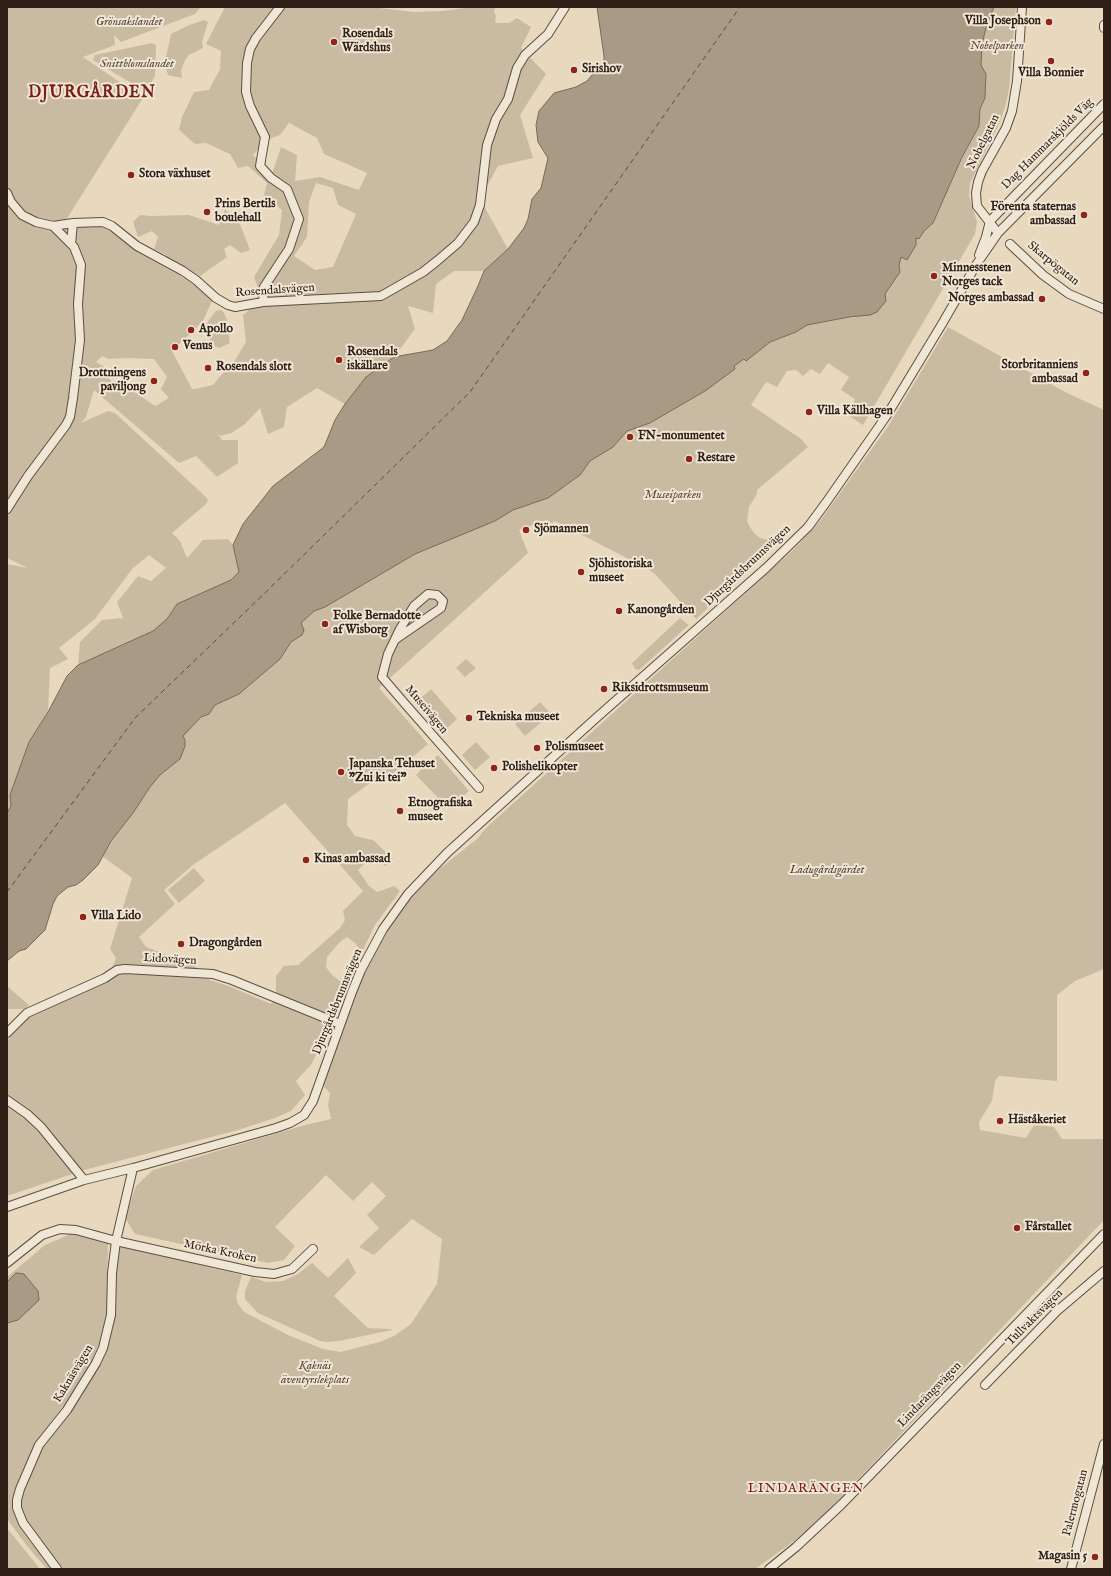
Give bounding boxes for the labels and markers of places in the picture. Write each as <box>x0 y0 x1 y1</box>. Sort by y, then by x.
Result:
place label: Villa Josephson <box>965 15 1041 29</box>
marker: Villa Josephson <box>1044 17 1054 27</box>
place label: Rosendals Wärdshus <box>342 28 393 56</box>
marker: Rosendals Wärdshus <box>329 37 339 47</box>
marker: Villa Bonnier <box>1046 56 1056 66</box>
place label: Sirishov <box>582 63 621 77</box>
marker: Sirishov <box>569 65 579 75</box>
place label: Villa Bonnier <box>1018 67 1084 81</box>
place label: Stora växhuset <box>139 168 211 182</box>
marker: Stora växhuset <box>126 170 136 180</box>
place label: Prins Bertils boulehall <box>215 198 275 226</box>
place label: Förenta staternas ambassad <box>991 201 1076 229</box>
marker: Prins Bertils boulehall <box>202 207 212 217</box>
marker: Förenta staternas ambassad <box>1079 210 1089 220</box>
place label: Minnesstenen Norges tack <box>942 262 1011 290</box>
marker: Minnesstenen Norges tack <box>929 271 939 281</box>
place label: Norges ambassad <box>948 292 1034 306</box>
marker: Norges ambassad <box>1037 294 1047 304</box>
place label: Apollo <box>199 323 233 337</box>
marker: Apollo <box>186 325 196 335</box>
place label: Venus <box>183 340 212 354</box>
marker: Venus <box>170 342 180 352</box>
place label: Rosendals iskällare <box>347 346 398 374</box>
marker: Rosendals iskällare <box>334 355 344 365</box>
place label: Storbritanniens ambassad <box>1002 359 1078 387</box>
place label: Rosendals slott <box>216 361 292 375</box>
marker: Rosendals slott <box>203 363 213 373</box>
place label: Drottningens paviljong <box>79 367 146 395</box>
marker: Storbritanniens ambassad <box>1081 368 1091 378</box>
marker: Drottningens paviljong <box>149 376 159 386</box>
place label: Villa Källhagen <box>817 405 893 419</box>
marker: Villa Källhagen <box>804 407 814 417</box>
place label: FN-monumentet <box>638 430 725 444</box>
marker: FN-monumentet <box>625 432 635 442</box>
place label: Restare <box>697 452 735 466</box>
marker: Restare <box>684 454 694 464</box>
place label: Sjömannen <box>534 523 589 537</box>
marker: Sjömannen <box>521 525 531 535</box>
place label: Sjöhistoriska museet <box>589 558 652 586</box>
marker: Sjöhistoriska museet <box>576 567 586 577</box>
place label: Kanongården <box>627 604 694 618</box>
marker: Kanongården <box>614 606 624 616</box>
place label: Folke Bernadotte af Wisborg <box>333 610 421 638</box>
marker: Folke Bernadotte af Wisborg <box>320 619 330 629</box>
place label: Riksidrottsmuseum <box>612 682 708 696</box>
marker: Riksidrottsmuseum <box>599 684 609 694</box>
place label: Tekniska museet <box>477 711 559 725</box>
marker: Tekniska museet <box>464 713 474 723</box>
place label: Polismuseet <box>545 741 604 755</box>
marker: Polismuseet <box>532 743 542 753</box>
place label: Japanska Tehuset "Zui ki tei" <box>349 758 435 786</box>
place label: Polishelikopter <box>502 761 578 775</box>
marker: Polishelikopter <box>489 763 499 773</box>
marker: Japanska Tehuset "Zui ki tei" <box>336 767 346 777</box>
place label: Etnografiska museet <box>408 797 472 825</box>
marker: Etnografiska museet <box>395 806 405 816</box>
place label: Kinas ambassad <box>314 853 390 867</box>
marker: Kinas ambassad <box>301 855 311 865</box>
place label: Villa Lido <box>91 910 141 924</box>
marker: Villa Lido <box>78 912 88 922</box>
place label: Dragongården <box>189 937 262 951</box>
marker: Dragongården <box>176 939 186 949</box>
place label: Häståkeriet <box>1008 1114 1066 1128</box>
marker: Häståkeriet <box>995 1116 1005 1126</box>
place label: Fårstallet <box>1025 1221 1072 1235</box>
marker: Fårstallet <box>1012 1223 1022 1233</box>
place label: Magasin 5 <box>1038 1550 1087 1564</box>
marker: Magasin 5 <box>1090 1552 1100 1562</box>

